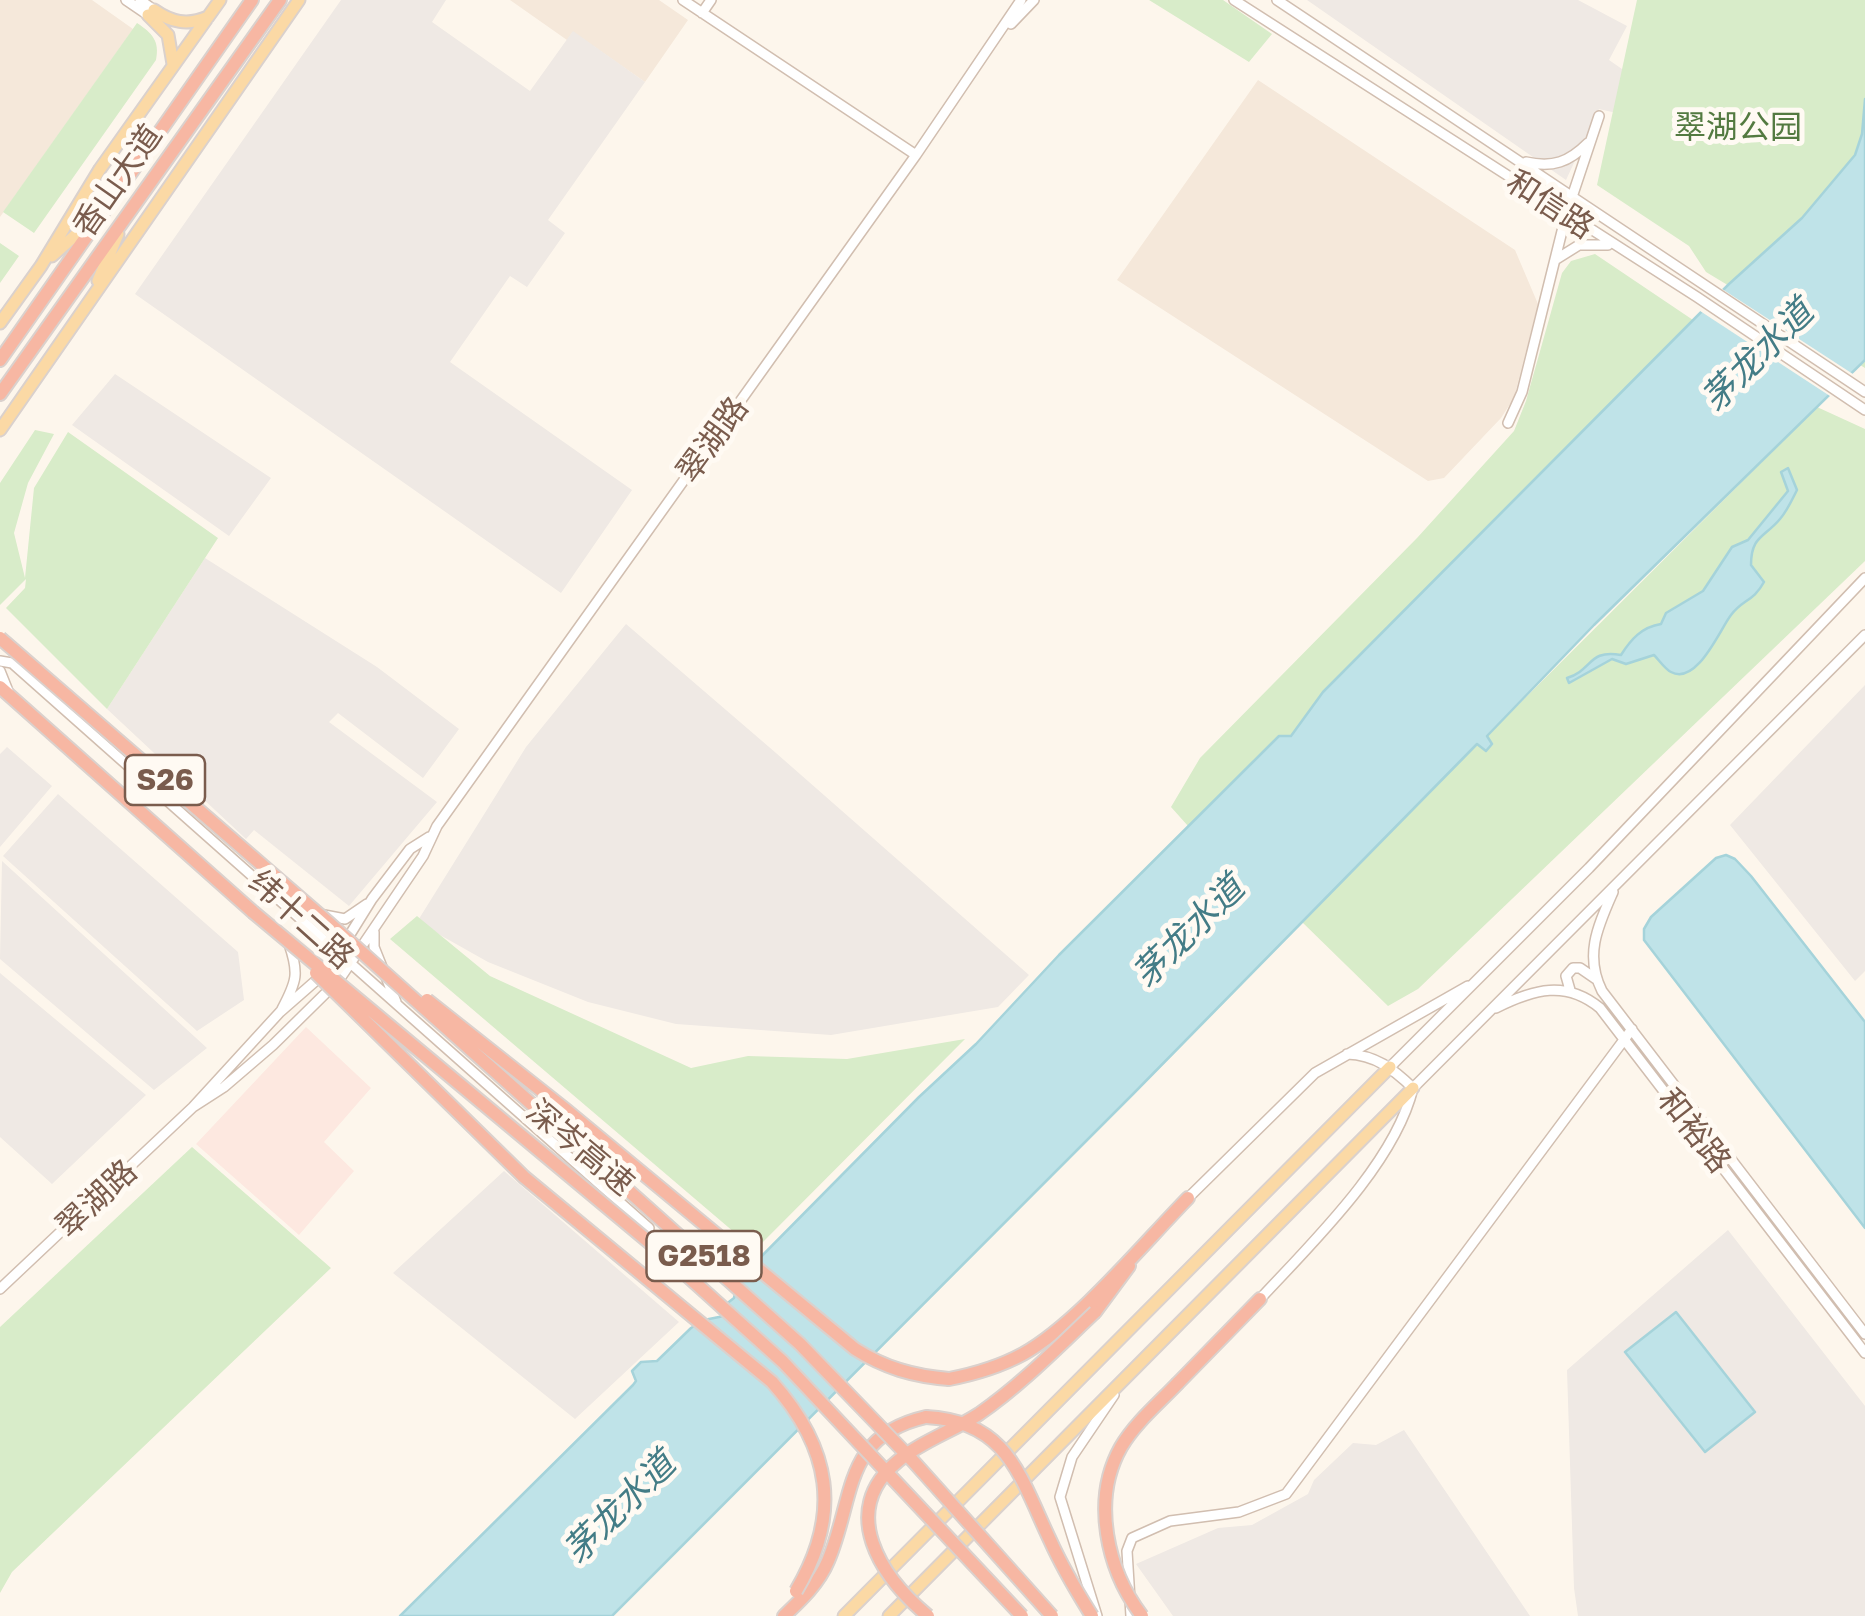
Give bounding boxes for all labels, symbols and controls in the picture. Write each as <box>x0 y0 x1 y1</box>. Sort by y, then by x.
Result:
park label: 翠湖公园 <box>1674 109 1802 147</box>
street label: 香山大道 <box>66 118 170 244</box>
street label: 和信路 <box>1499 163 1601 247</box>
water label: 茅龙水道 <box>1694 292 1822 420</box>
street label: 翠湖路 <box>669 390 757 490</box>
road number: S26 <box>125 755 205 805</box>
street label: 纬十二路 <box>241 863 361 977</box>
water label: 茅龙水道 <box>1125 868 1253 996</box>
street label: 和裕路 <box>1649 1081 1739 1181</box>
street label: 深岑高速 <box>519 1092 641 1204</box>
street label: 翠湖路 <box>49 1152 145 1246</box>
road number: G2518 <box>646 1231 762 1281</box>
water label: 茅龙水道 <box>556 1444 684 1572</box>

